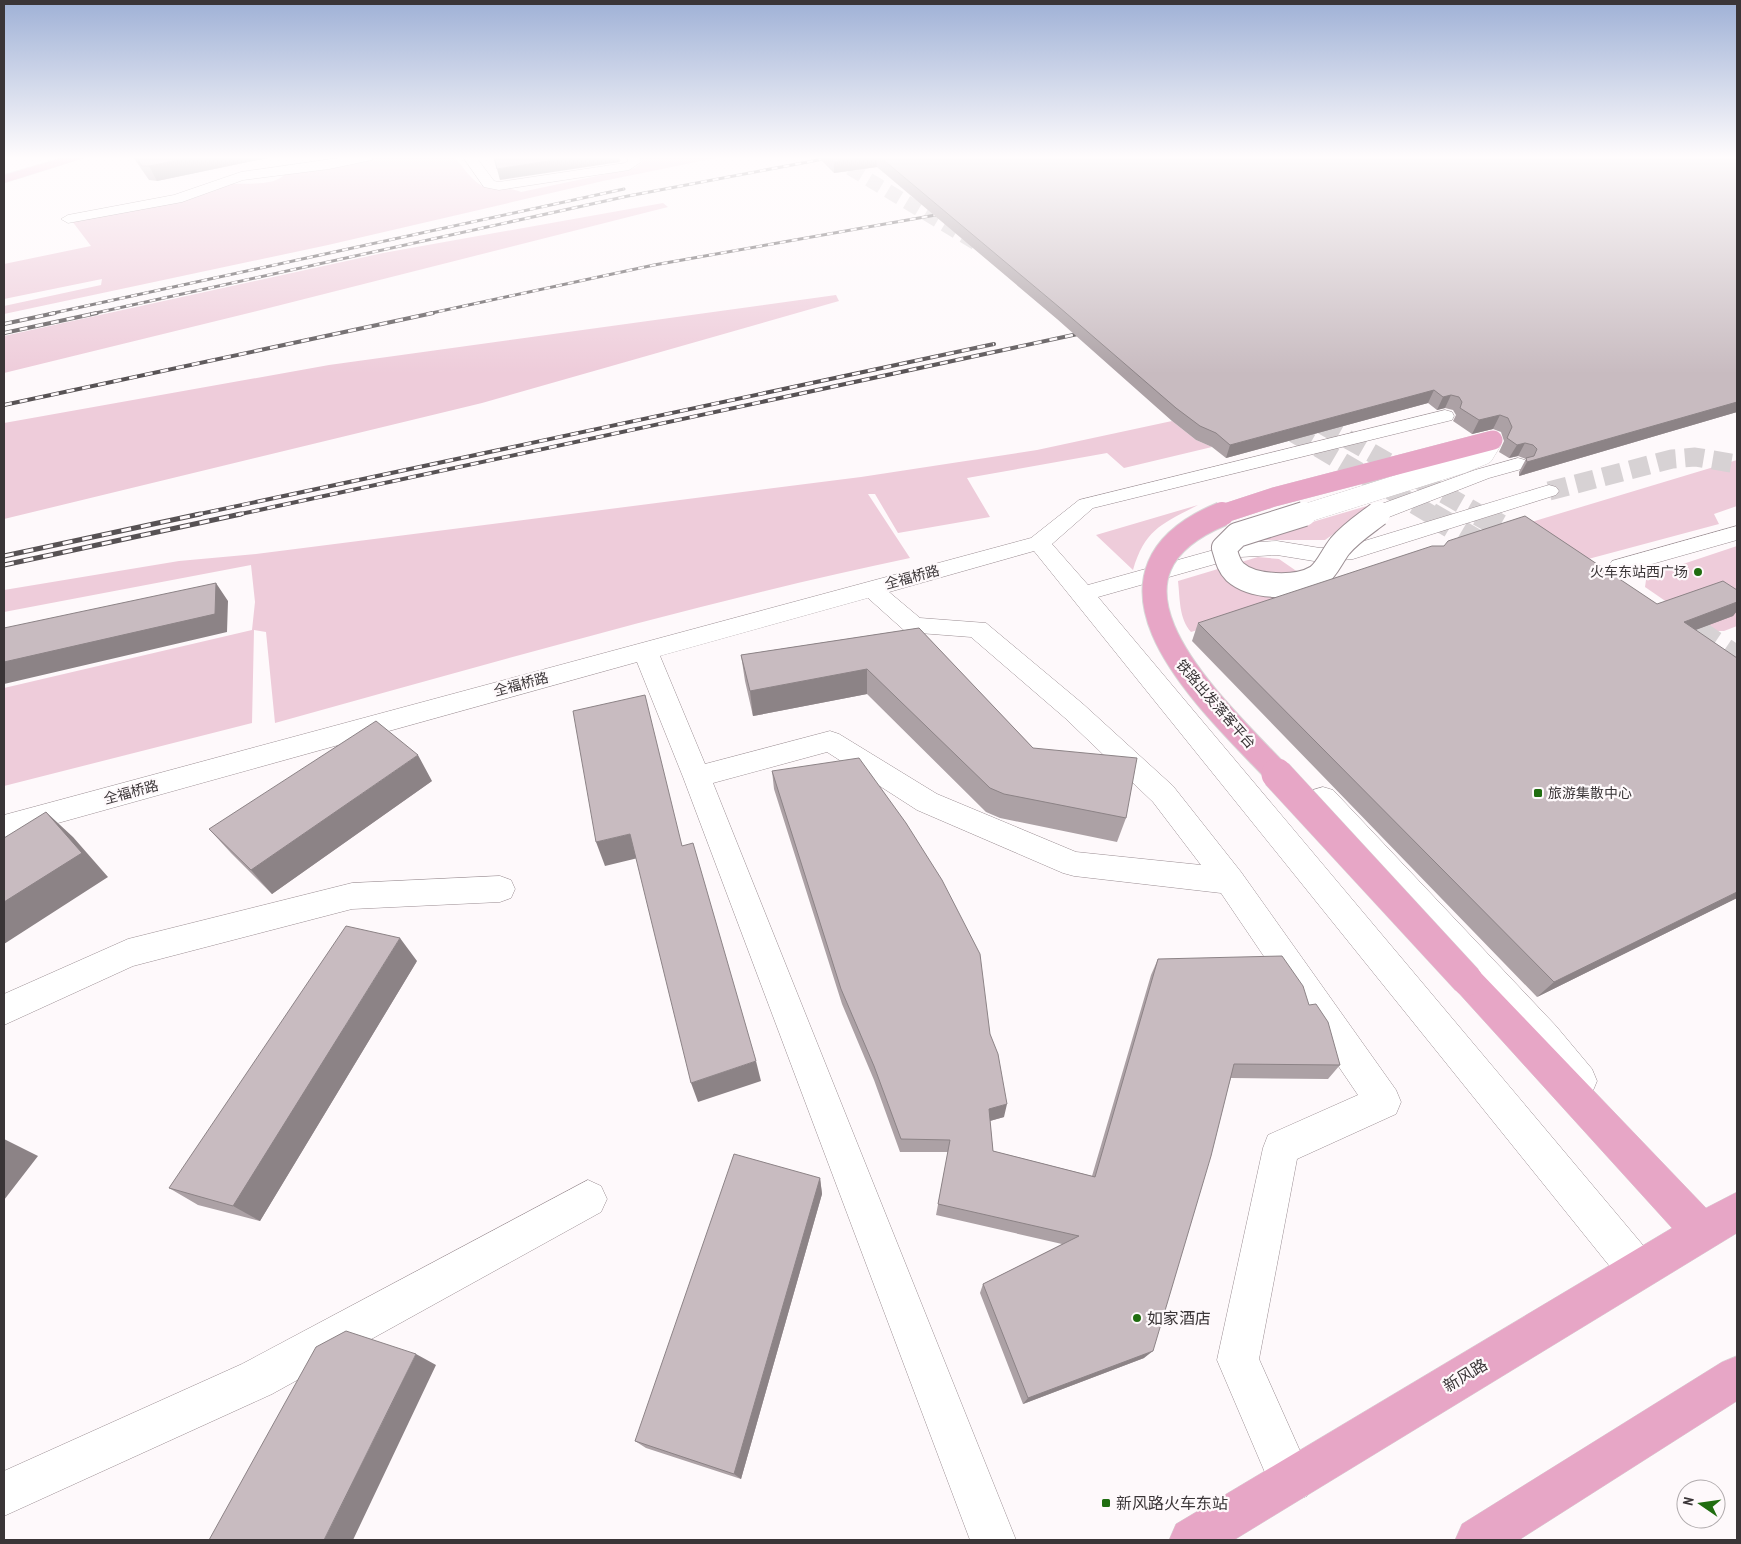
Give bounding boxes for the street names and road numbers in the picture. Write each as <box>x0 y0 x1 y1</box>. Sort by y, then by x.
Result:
street label: 全福桥路 <box>883 561 941 593</box>
street label: 铁路出发落客平台 <box>1172 656 1260 752</box>
street label: 全福桥路 <box>492 668 550 700</box>
street label: 全福桥路 <box>102 776 160 808</box>
street label: 新风路 <box>1439 1354 1491 1396</box>

